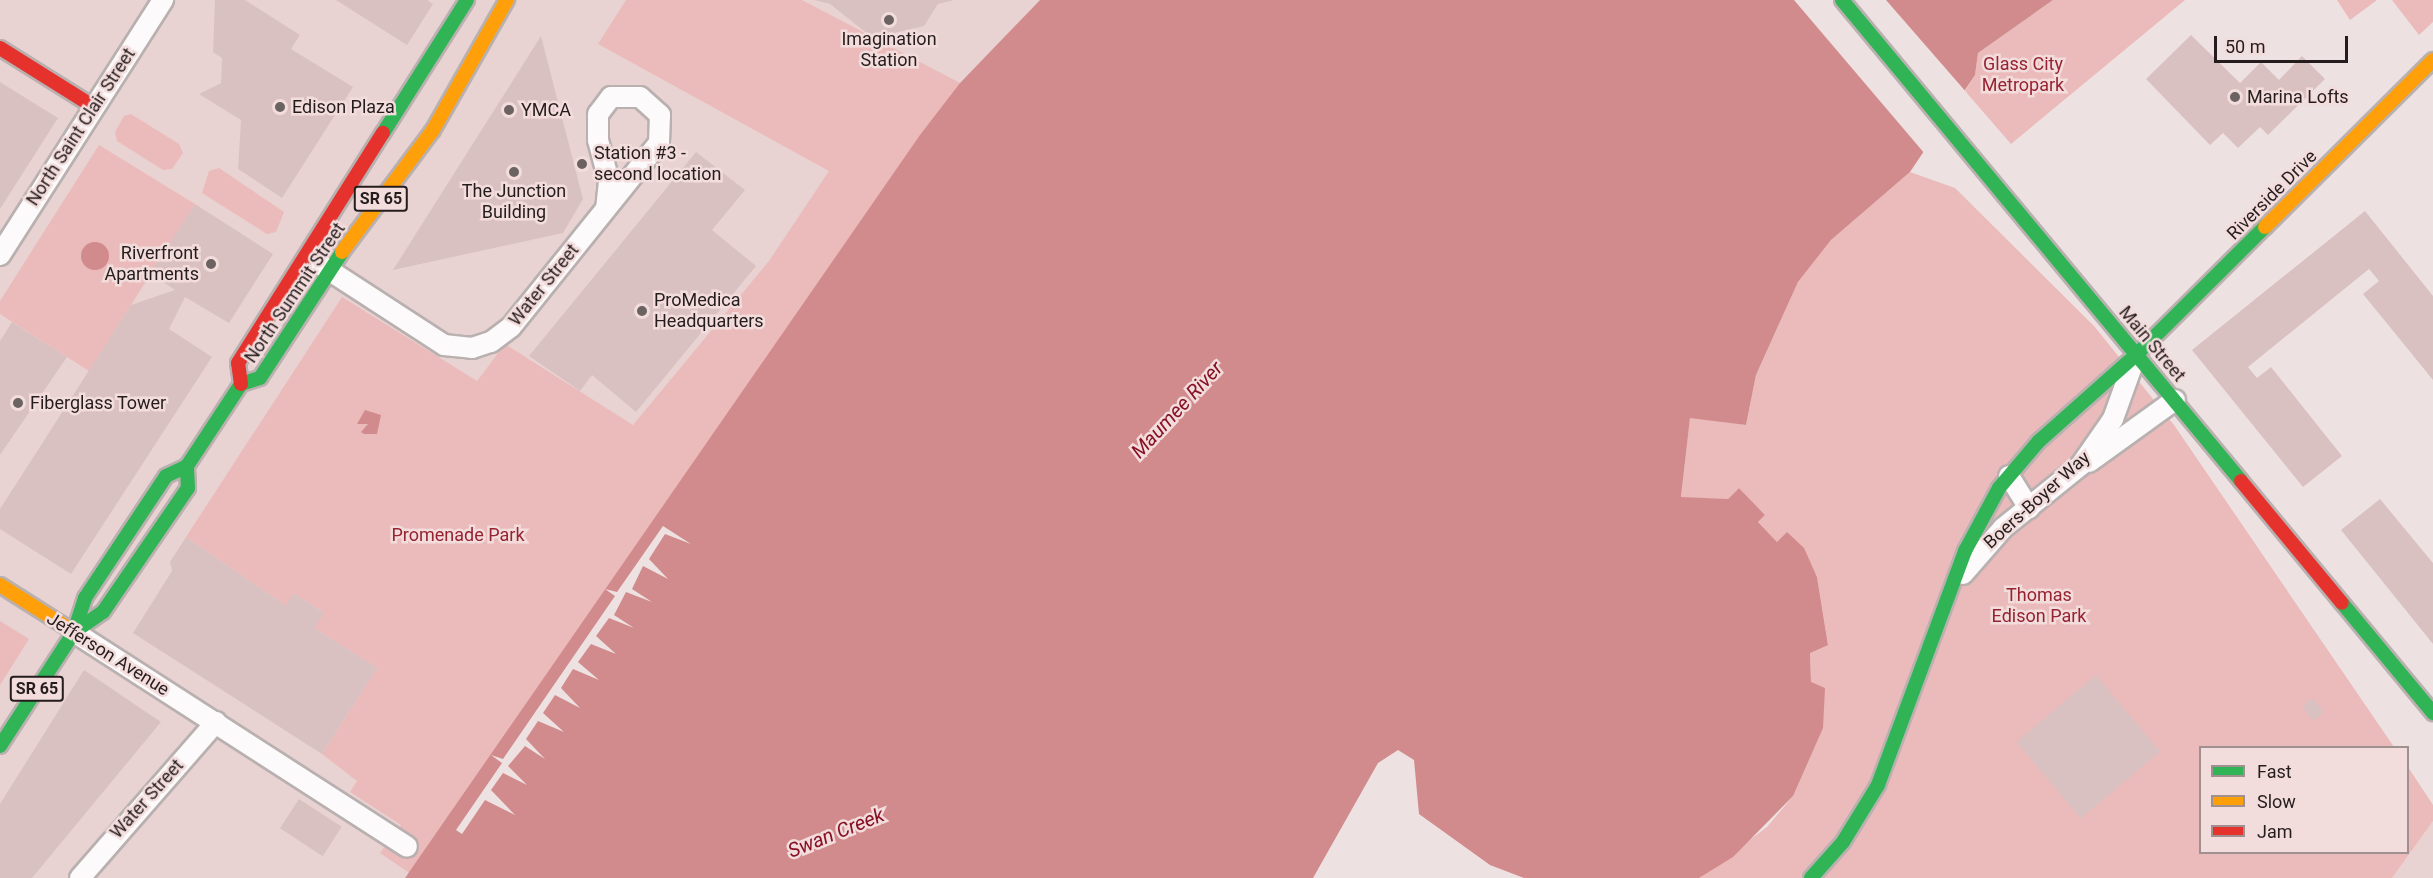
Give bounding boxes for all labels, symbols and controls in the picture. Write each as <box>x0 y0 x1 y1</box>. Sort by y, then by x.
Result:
marker: Imagination Station <box>882 13 896 27</box>
scale bar <box>2217 24 2350 62</box>
place label: Imagination Station <box>841 29 937 72</box>
text: 50 m <box>2225 36 2265 57</box>
street label: North Saint Clair Street <box>22 44 140 210</box>
park label: Glass City Metropark <box>1982 54 2064 97</box>
place label: Marina Lofts <box>2247 86 2349 108</box>
marker: Marina Lofts <box>2228 90 2242 104</box>
place label: Edison Plaza <box>292 96 395 118</box>
place label: YMCA <box>521 99 571 121</box>
marker: Edison Plaza <box>273 100 287 114</box>
marker: YMCA <box>502 103 516 117</box>
place label: Station #3 - second location <box>594 143 721 186</box>
street label: Riverside Drive <box>2223 146 2321 244</box>
marker: Station #3 - second location <box>575 157 589 171</box>
marker: The Junction Building <box>507 165 521 179</box>
place label: The Junction Building <box>462 181 566 224</box>
road number: SR 65 <box>352 186 410 212</box>
street label: North Summit Street <box>240 219 350 367</box>
street label: Water Street <box>504 240 584 330</box>
place label: Riverfront Apartments <box>104 243 199 286</box>
marker: Riverfront Apartments <box>204 257 218 271</box>
place label: ProMedica Headquarters <box>654 290 764 332</box>
street label: Main Street <box>2114 302 2190 386</box>
marker: ProMedica Headquarters <box>635 304 649 318</box>
water label: Maumee River <box>1126 357 1228 463</box>
place label: Fiberglass Tower <box>30 392 167 414</box>
marker: Fiberglass Tower <box>11 396 25 410</box>
street label: Boers-Boyer Way <box>1980 447 2094 553</box>
park label: Promenade Park <box>391 524 525 546</box>
park label: Thomas Edison Park <box>1992 585 2086 628</box>
street label: Jefferson Avenue <box>43 608 173 700</box>
road number: SR 65 <box>9 676 66 702</box>
legend <box>2199 746 2409 854</box>
street label: Water Street <box>106 755 188 843</box>
text: Fast <box>2257 761 2292 782</box>
text: Slow <box>2257 791 2296 812</box>
water label: Swan Creek <box>784 803 888 863</box>
text: Jam <box>2257 821 2293 842</box>

